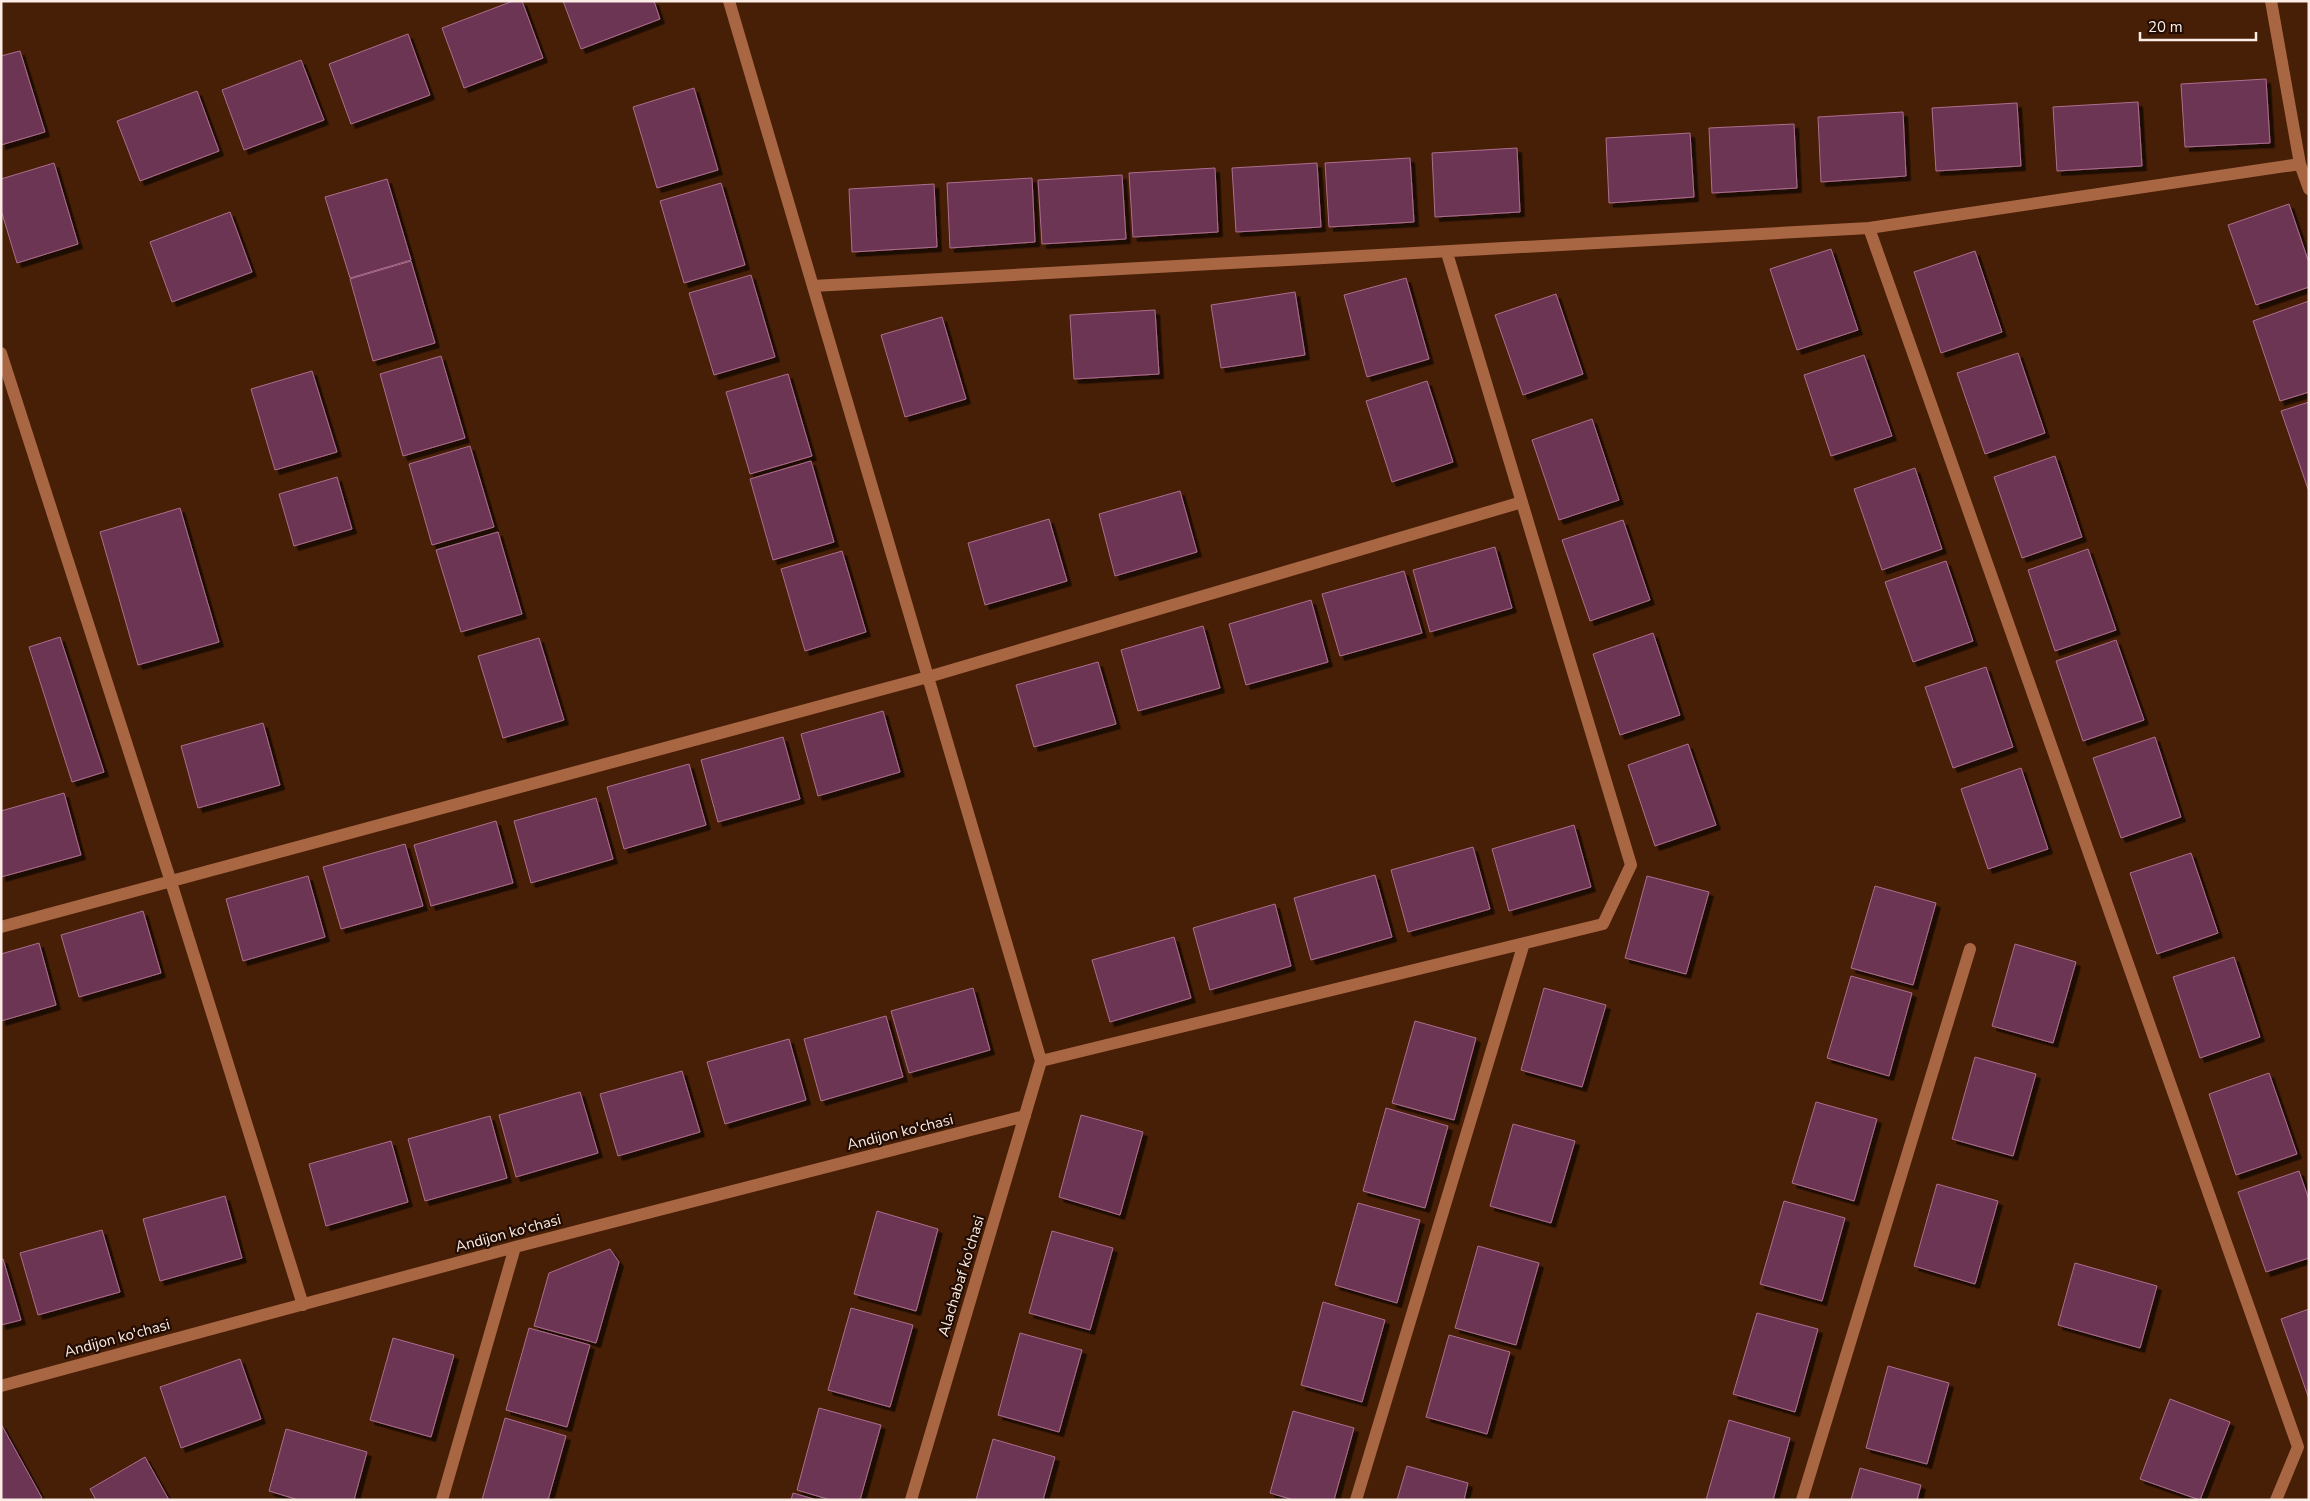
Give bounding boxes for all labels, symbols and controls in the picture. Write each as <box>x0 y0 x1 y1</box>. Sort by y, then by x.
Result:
scale bar <box>2140 10 2256 42</box>
text: 20 m <box>2148 17 2183 37</box>
street label: Andijon ko'chasi <box>845 1109 955 1155</box>
street label: Andijon ko'chasi <box>453 1209 563 1257</box>
street label: Alachabaf ko'chasi <box>933 1213 989 1339</box>
street label: Andijon ko'chasi <box>62 1314 172 1362</box>

